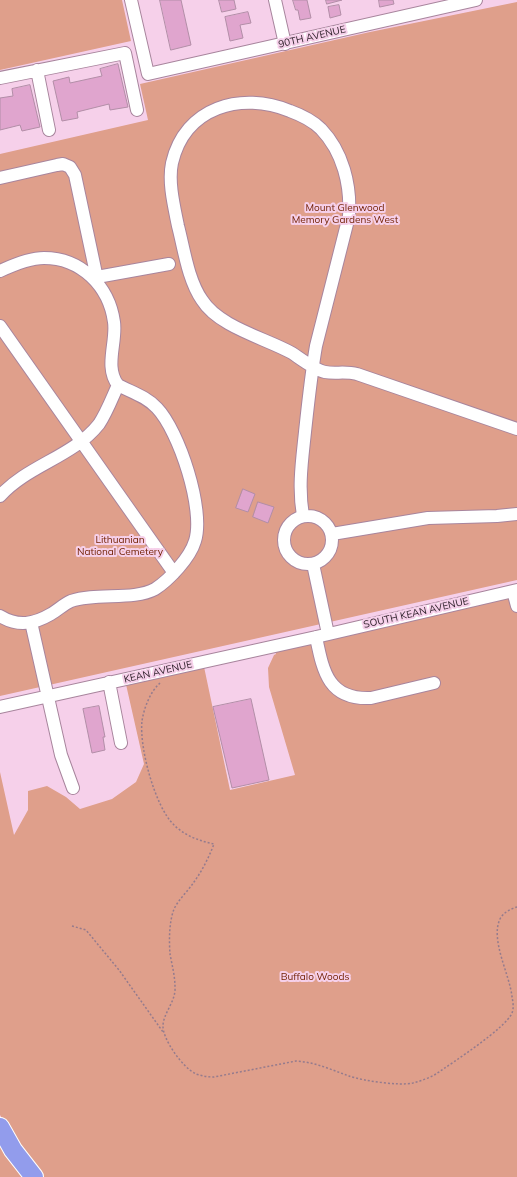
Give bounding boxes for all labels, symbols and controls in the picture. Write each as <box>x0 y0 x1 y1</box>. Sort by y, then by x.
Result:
street label: 90TH AVENUE <box>277 23 347 51</box>
park label: Mount Glenwood Memory Gardens West <box>292 202 398 226</box>
park label: Lithuanian National Cemetery <box>77 534 163 558</box>
street label: SOUTH KEAN AVENUE <box>362 595 470 631</box>
street label: KEAN AVENUE <box>123 658 193 686</box>
park label: Buffalo Woods <box>281 971 349 983</box>

